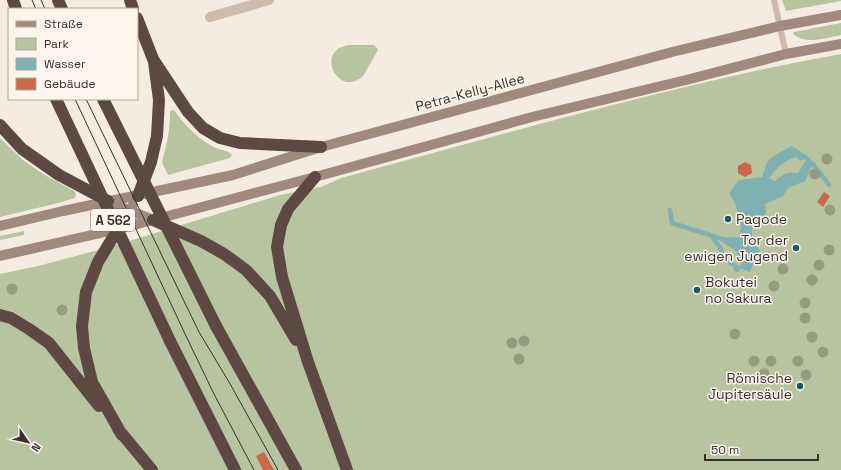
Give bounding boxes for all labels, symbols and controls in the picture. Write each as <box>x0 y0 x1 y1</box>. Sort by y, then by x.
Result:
legend <box>8 8 138 100</box>
text: Straße <box>44 16 83 32</box>
text: Park <box>44 36 69 52</box>
text: Wasser <box>44 56 86 72</box>
street label: Petra-Kelly-Allee <box>413 69 527 115</box>
text: Gebäude <box>44 76 96 92</box>
road number: A 562 <box>91 209 135 231</box>
place label: Pagode <box>736 210 787 228</box>
marker: Pagode <box>723 214 733 224</box>
place label: Tor der ewigen Jugend <box>684 231 788 265</box>
marker: Tor der ewigen Jugend <box>791 243 801 253</box>
place label: Bokutei no Sakura <box>705 273 772 307</box>
marker: Bokutei no Sakura <box>692 285 702 295</box>
place label: Römische Jupitersäule <box>708 369 792 403</box>
marker: Römische Jupitersäule <box>795 381 805 391</box>
north arrow <box>8 422 48 462</box>
scale bar <box>705 436 818 462</box>
text: N <box>28 441 44 455</box>
text: 50 m <box>711 442 739 458</box>

